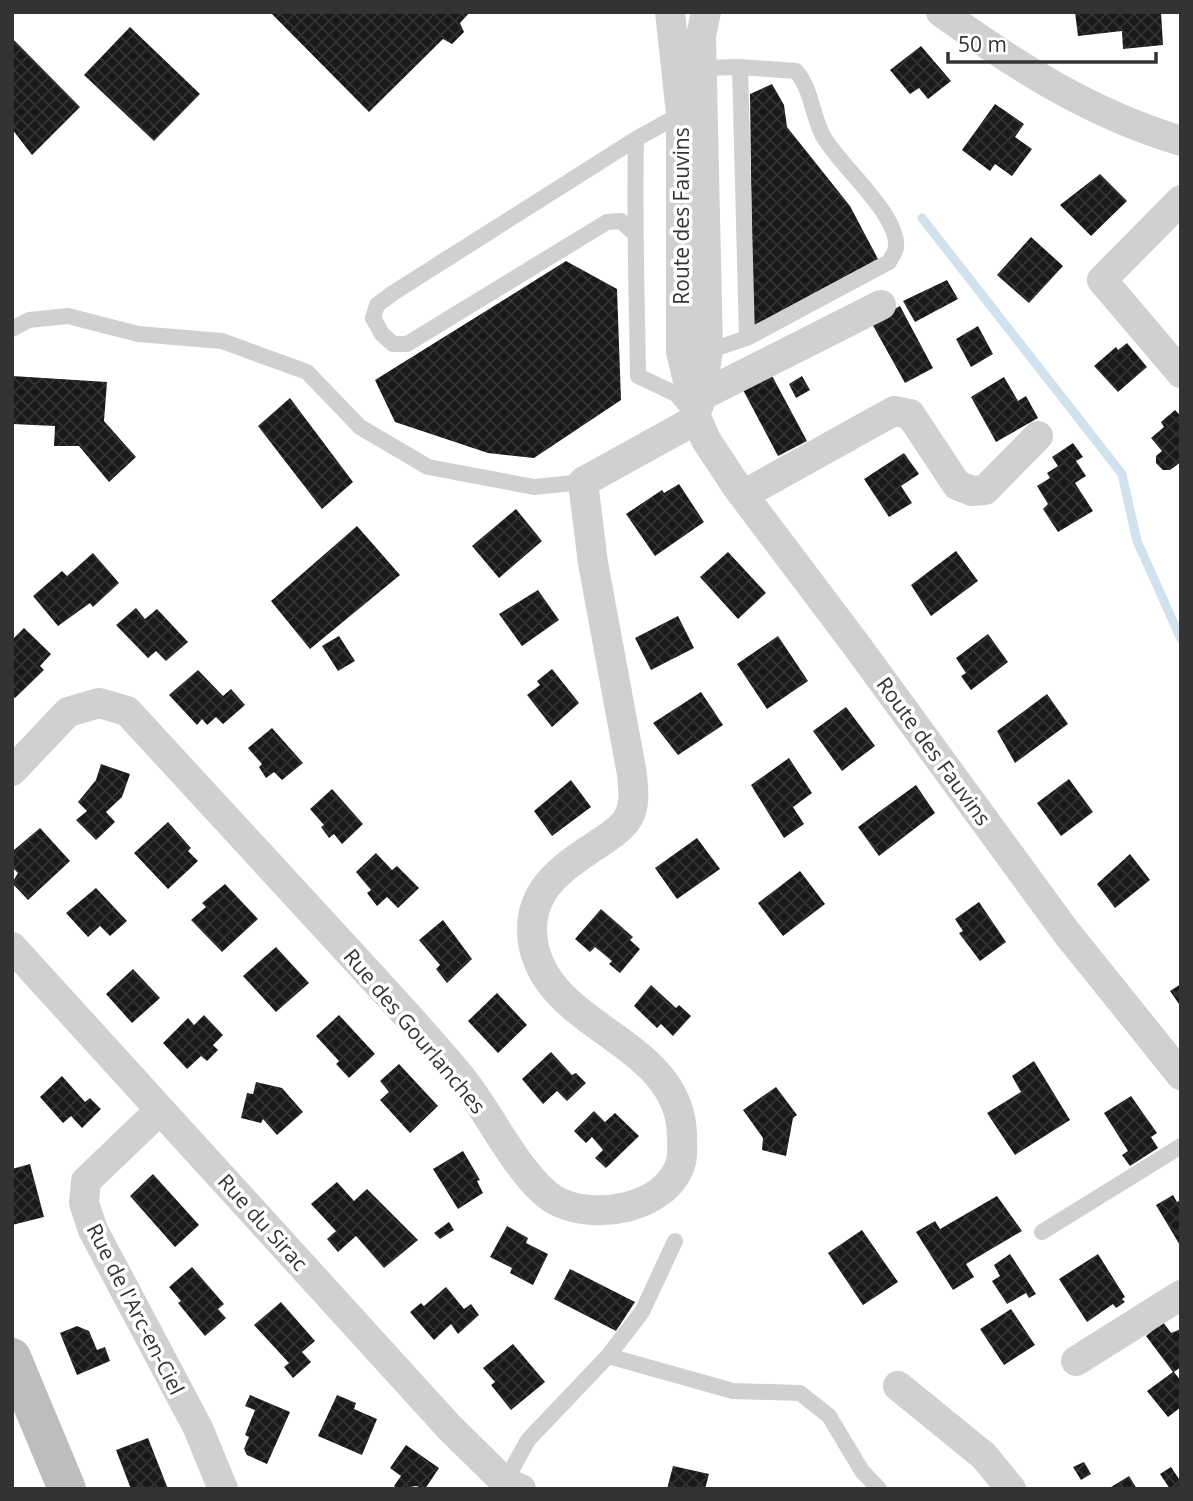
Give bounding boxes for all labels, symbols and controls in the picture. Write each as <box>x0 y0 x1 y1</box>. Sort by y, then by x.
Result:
scale bar <box>948 21 1156 65</box>
text: 50 m <box>958 30 1007 58</box>
street label: Route des Fauvins <box>667 127 695 305</box>
street label: Route des Fauvins <box>871 671 997 831</box>
street label: Rue des Gourlanches <box>338 943 492 1119</box>
street label: Rue du Sirac <box>212 1168 314 1276</box>
street label: Rue de l'Arc-en-Ciel <box>81 1219 191 1399</box>

